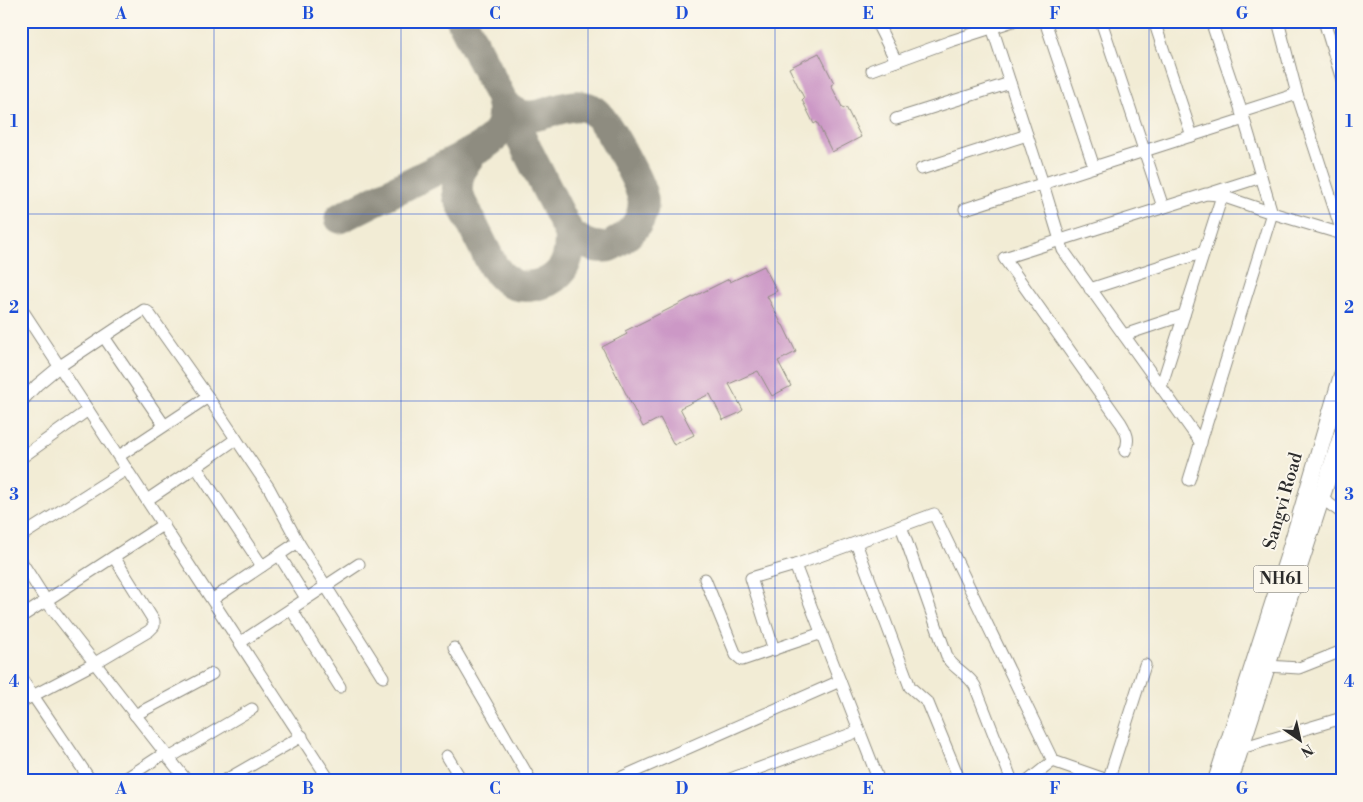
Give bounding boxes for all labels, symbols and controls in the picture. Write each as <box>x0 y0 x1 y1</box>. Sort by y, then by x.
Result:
text: A <box>114 4 127 24</box>
text: B <box>302 4 314 24</box>
text: C <box>489 4 501 24</box>
text: D <box>676 4 689 24</box>
text: E <box>862 4 874 24</box>
text: F <box>1049 4 1061 24</box>
text: G <box>1236 4 1249 24</box>
text: 1 <box>10 112 18 132</box>
text: 1 <box>1345 112 1353 132</box>
text: 2 <box>9 298 19 318</box>
text: 2 <box>1344 298 1354 318</box>
street label: Sangvi Road <box>1258 449 1308 552</box>
text: 3 <box>9 485 19 505</box>
text: 3 <box>1344 485 1354 505</box>
road number: NH61 <box>1254 566 1308 592</box>
text: 4 <box>9 672 20 692</box>
text: 4 <box>1344 672 1355 692</box>
north arrow <box>1276 714 1326 764</box>
text: N <box>1297 739 1316 761</box>
text: A <box>114 779 127 799</box>
text: B <box>302 779 314 799</box>
text: C <box>489 779 501 799</box>
text: D <box>676 779 689 799</box>
text: E <box>862 779 874 799</box>
text: F <box>1049 779 1061 799</box>
text: G <box>1236 779 1249 799</box>

